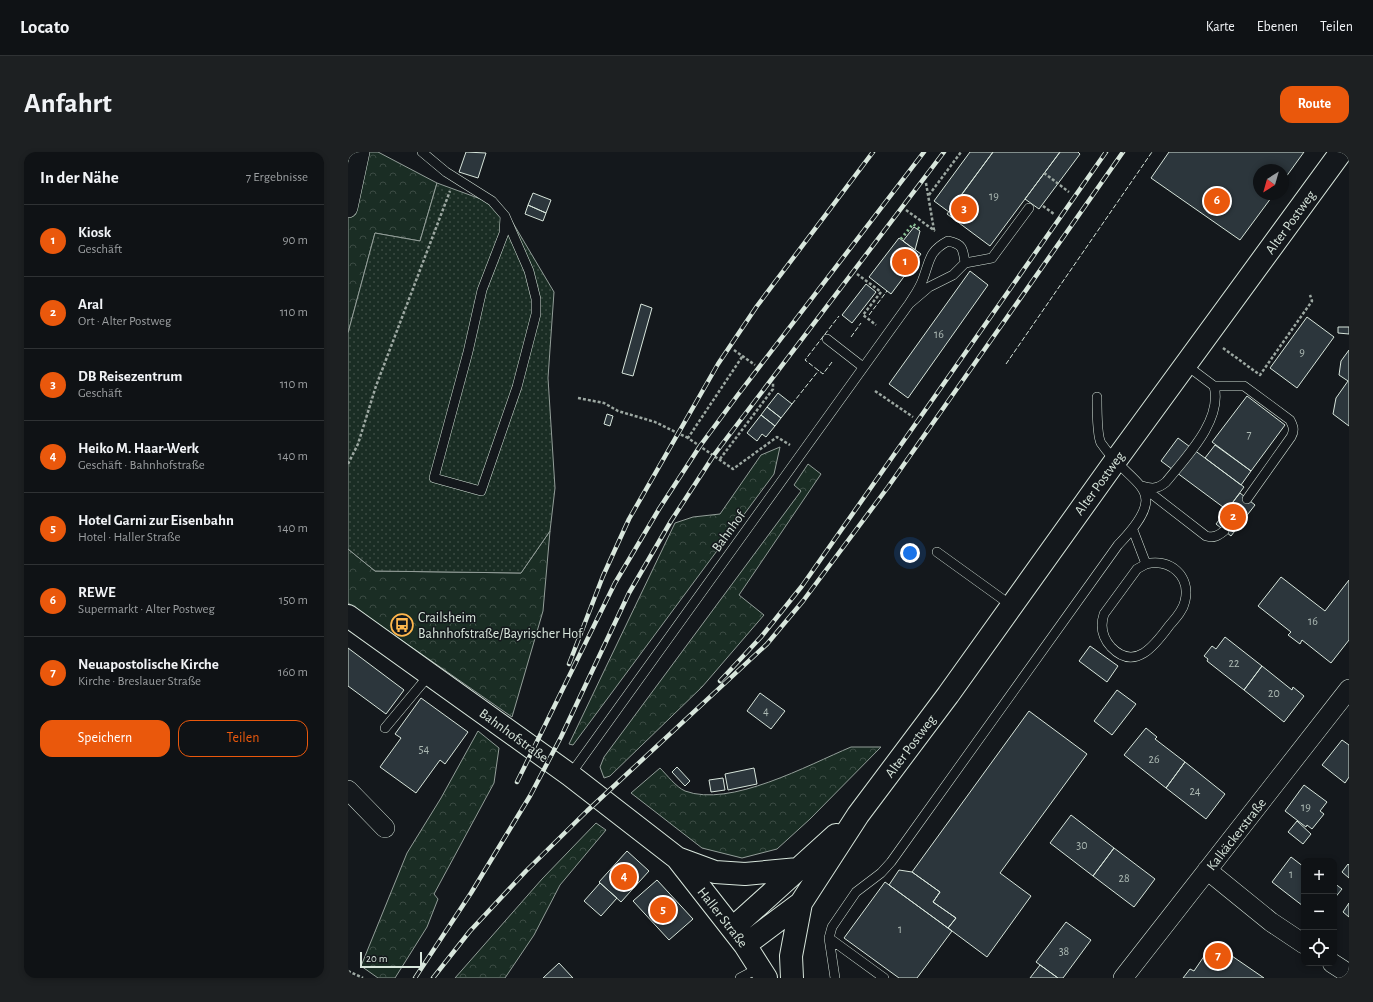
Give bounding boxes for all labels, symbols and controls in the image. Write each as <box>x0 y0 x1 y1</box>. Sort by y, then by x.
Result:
text: Locato <box>20 18 69 37</box>
text: Karte <box>1206 20 1235 34</box>
text: Ebenen <box>1257 20 1298 34</box>
text: Teilen <box>1320 20 1353 34</box>
button: Route <box>1280 86 1349 123</box>
text: Anfahrt <box>24 90 112 118</box>
north arrow <box>1253 164 1289 200</box>
text: In der Nähe <box>40 169 119 186</box>
text: 7 Ergebnisse <box>246 171 308 184</box>
pin: 6 <box>1204 186 1230 216</box>
street label: Alter Postweg <box>1263 188 1319 257</box>
house number: 19 <box>989 190 999 202</box>
pin: 3 <box>951 194 977 224</box>
text: Kiosk <box>78 225 111 240</box>
text: 1 <box>51 234 55 247</box>
text: 90 m <box>282 234 308 247</box>
text: Geschäft <box>78 243 122 256</box>
pin: 1 <box>892 247 918 277</box>
text: Aral <box>78 297 103 312</box>
text: 2 <box>50 306 56 319</box>
text: 110 m <box>280 306 308 319</box>
text: Ort · Alter Postweg <box>78 315 171 328</box>
house number: 16 <box>934 328 944 340</box>
house number: 9 <box>1299 346 1305 358</box>
text: DB Reisezentrum <box>78 369 182 384</box>
text: 3 <box>50 378 56 391</box>
text: 110 m <box>280 378 308 391</box>
text: Geschäft <box>78 387 122 400</box>
house number: 7 <box>1246 428 1252 440</box>
text: Heiko M. Haar-Werk <box>78 441 199 456</box>
street label: Alter Postweg <box>1072 449 1128 518</box>
text: 4 <box>50 450 56 463</box>
text: 140 m <box>278 450 308 463</box>
text: Geschäft · Bahnhofstraße <box>78 459 205 472</box>
pin: 2 <box>1220 502 1246 532</box>
street label: Bahnhof <box>709 508 749 554</box>
text: Hotel Garni zur Eisenbahn <box>78 513 234 528</box>
text: 5 <box>50 522 56 535</box>
text: 140 m <box>278 522 308 535</box>
text: Hotel · Haller Straße <box>78 531 180 544</box>
your location <box>900 543 920 563</box>
text: REWE <box>78 585 116 600</box>
text: 6 <box>50 594 56 607</box>
text: 150 m <box>279 594 308 607</box>
text: Supermarkt · Alter Postweg <box>78 603 215 616</box>
place label: Crailsheim Bahnhofstraße/Bayrischer Hof <box>418 611 583 641</box>
bus stop icon: Crailsheim Bahnhofstraße/Bayrischer Hof <box>389 612 415 638</box>
house number: 16 <box>1308 615 1318 627</box>
text: Neuapostolische Kirche <box>78 657 219 672</box>
house number: 22 <box>1229 657 1240 669</box>
text: 7 <box>50 666 56 679</box>
text: 160 m <box>278 666 308 679</box>
text: Kirche · Breslauer Straße <box>78 675 201 688</box>
house number: 20 <box>1268 687 1280 699</box>
house number: 4 <box>763 705 769 717</box>
street label: Bahnhofstraße <box>476 706 550 765</box>
street label: Alter Postweg <box>883 712 939 781</box>
button: Speichern <box>40 720 170 757</box>
button: Teilen <box>178 720 308 757</box>
house number: 54 <box>419 743 430 755</box>
house number: 26 <box>1148 753 1160 765</box>
house number: 24 <box>1189 785 1201 797</box>
street label: Kalkäckerstraße <box>1204 796 1269 873</box>
house number: 19 <box>1301 801 1311 813</box>
house number: 30 <box>1076 839 1088 851</box>
map controls <box>1301 858 1337 966</box>
button: + <box>1301 858 1337 894</box>
pin: 4 <box>611 862 637 892</box>
house number: 1 <box>1289 868 1293 880</box>
house number: 28 <box>1118 872 1130 884</box>
street label: Haller Straße <box>694 885 750 950</box>
button: − <box>1301 894 1337 930</box>
pin: 5 <box>650 895 676 925</box>
house number: 1 <box>898 923 902 935</box>
button: locate <box>1301 930 1337 966</box>
pin: 7 <box>1205 941 1231 971</box>
house number: 38 <box>1059 945 1070 957</box>
scale bar <box>360 950 422 969</box>
text: 20 m <box>366 953 387 964</box>

